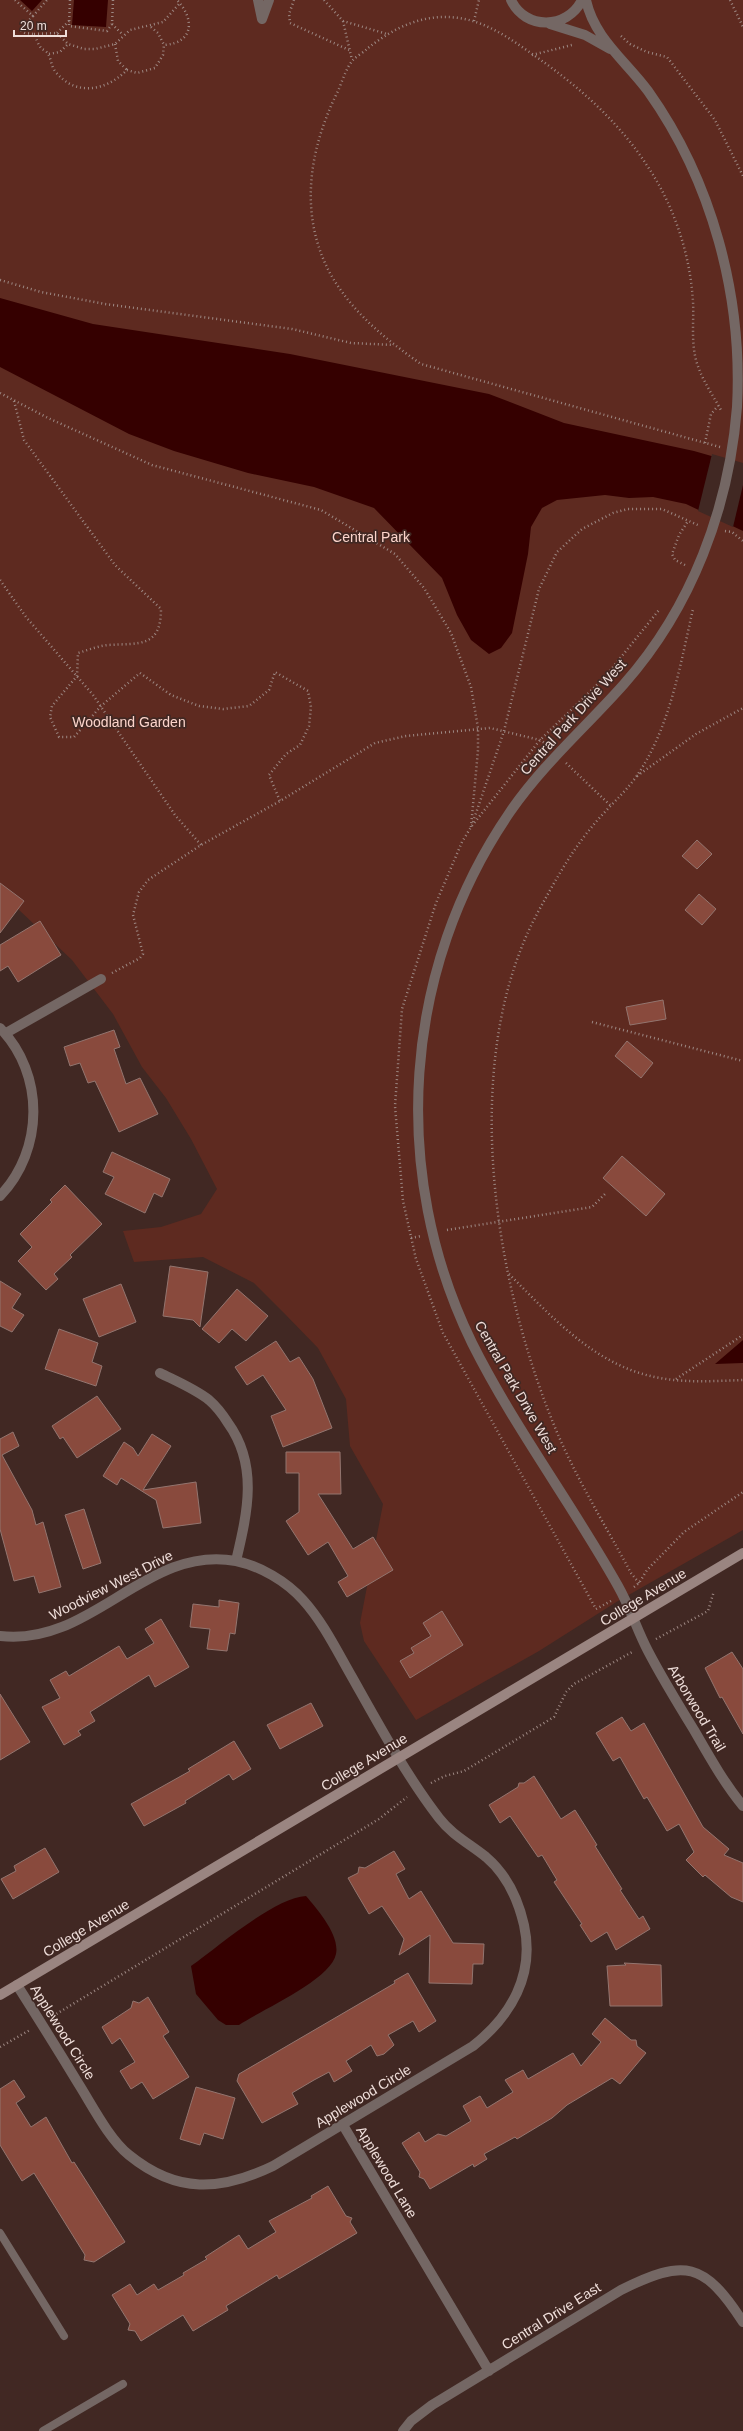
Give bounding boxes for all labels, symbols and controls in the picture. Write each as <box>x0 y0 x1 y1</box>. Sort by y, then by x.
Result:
scale bar <box>14 12 66 38</box>
text: 20 m <box>20 19 47 33</box>
park label: Central Park <box>332 529 411 545</box>
street label: Central Park Drive West <box>517 656 629 778</box>
park label: Woodland Garden <box>72 714 186 730</box>
street label: Central Park Drive West <box>472 1318 560 1456</box>
street label: Woodview West Drive <box>47 1547 176 1623</box>
street label: College Avenue <box>597 1565 689 1629</box>
street label: Arborwood Trail <box>665 1662 729 1754</box>
street label: College Avenue <box>318 1730 410 1794</box>
street label: College Avenue <box>40 1896 132 1960</box>
street label: Applewood Circle <box>27 1982 99 2083</box>
street label: Applewood Circle <box>312 2061 414 2131</box>
street label: Applewood Lane <box>353 2123 421 2221</box>
street label: Central Drive East <box>499 2279 603 2353</box>

